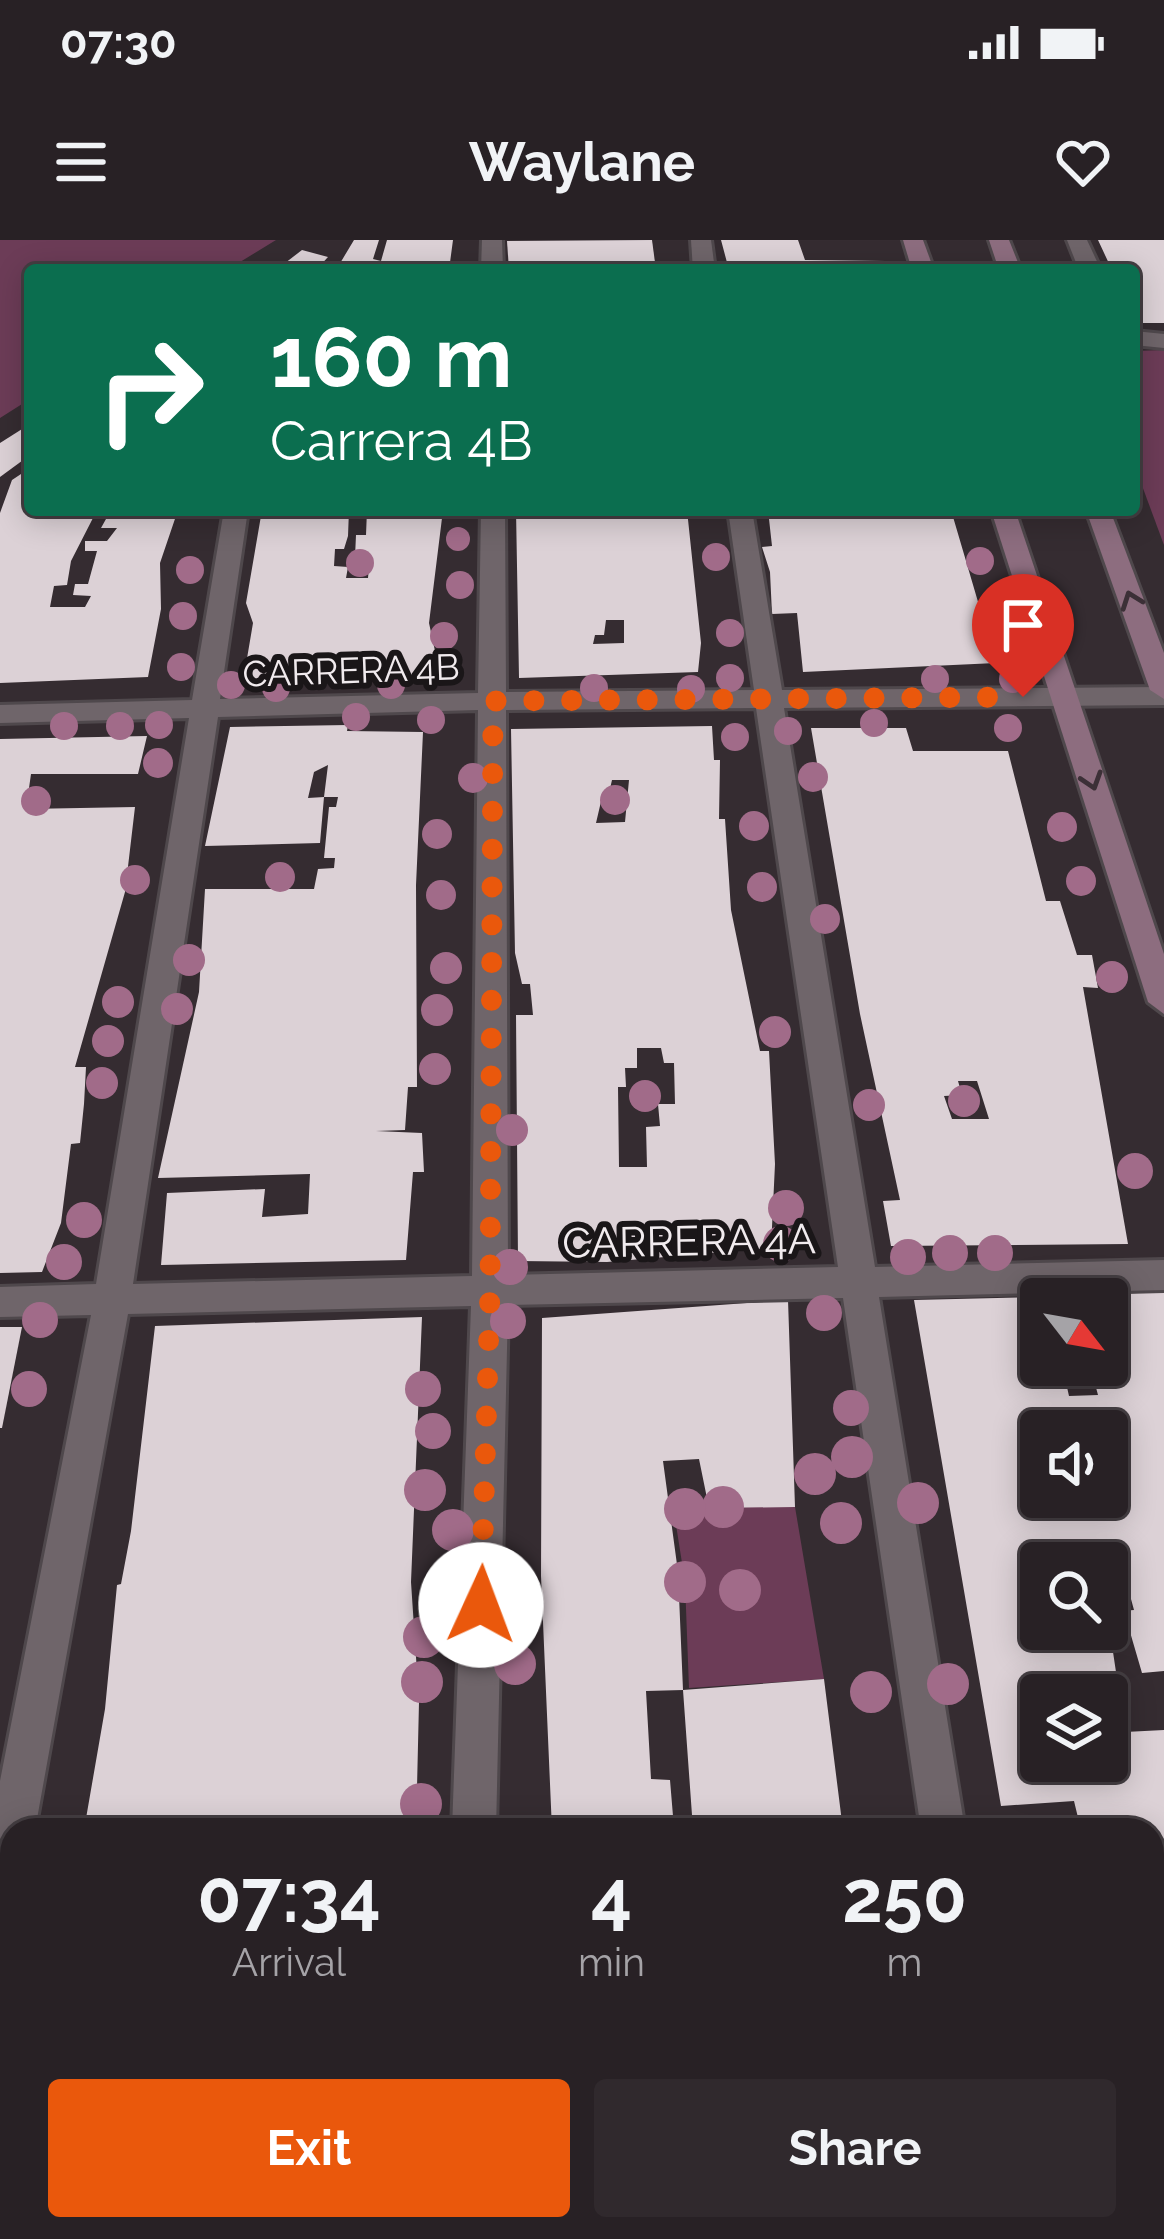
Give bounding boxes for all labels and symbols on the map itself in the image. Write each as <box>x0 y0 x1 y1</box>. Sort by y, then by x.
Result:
pin <box>972 574 1074 697</box>
one-way arrow <box>1120 591 1145 612</box>
street label: CARRERA 4B <box>242 645 460 695</box>
one-way arrow <box>1078 770 1103 791</box>
street label: CARRERA 4A <box>562 1214 816 1268</box>
north arrow <box>1020 1278 1128 1386</box>
position arrow <box>418 1542 544 1668</box>

